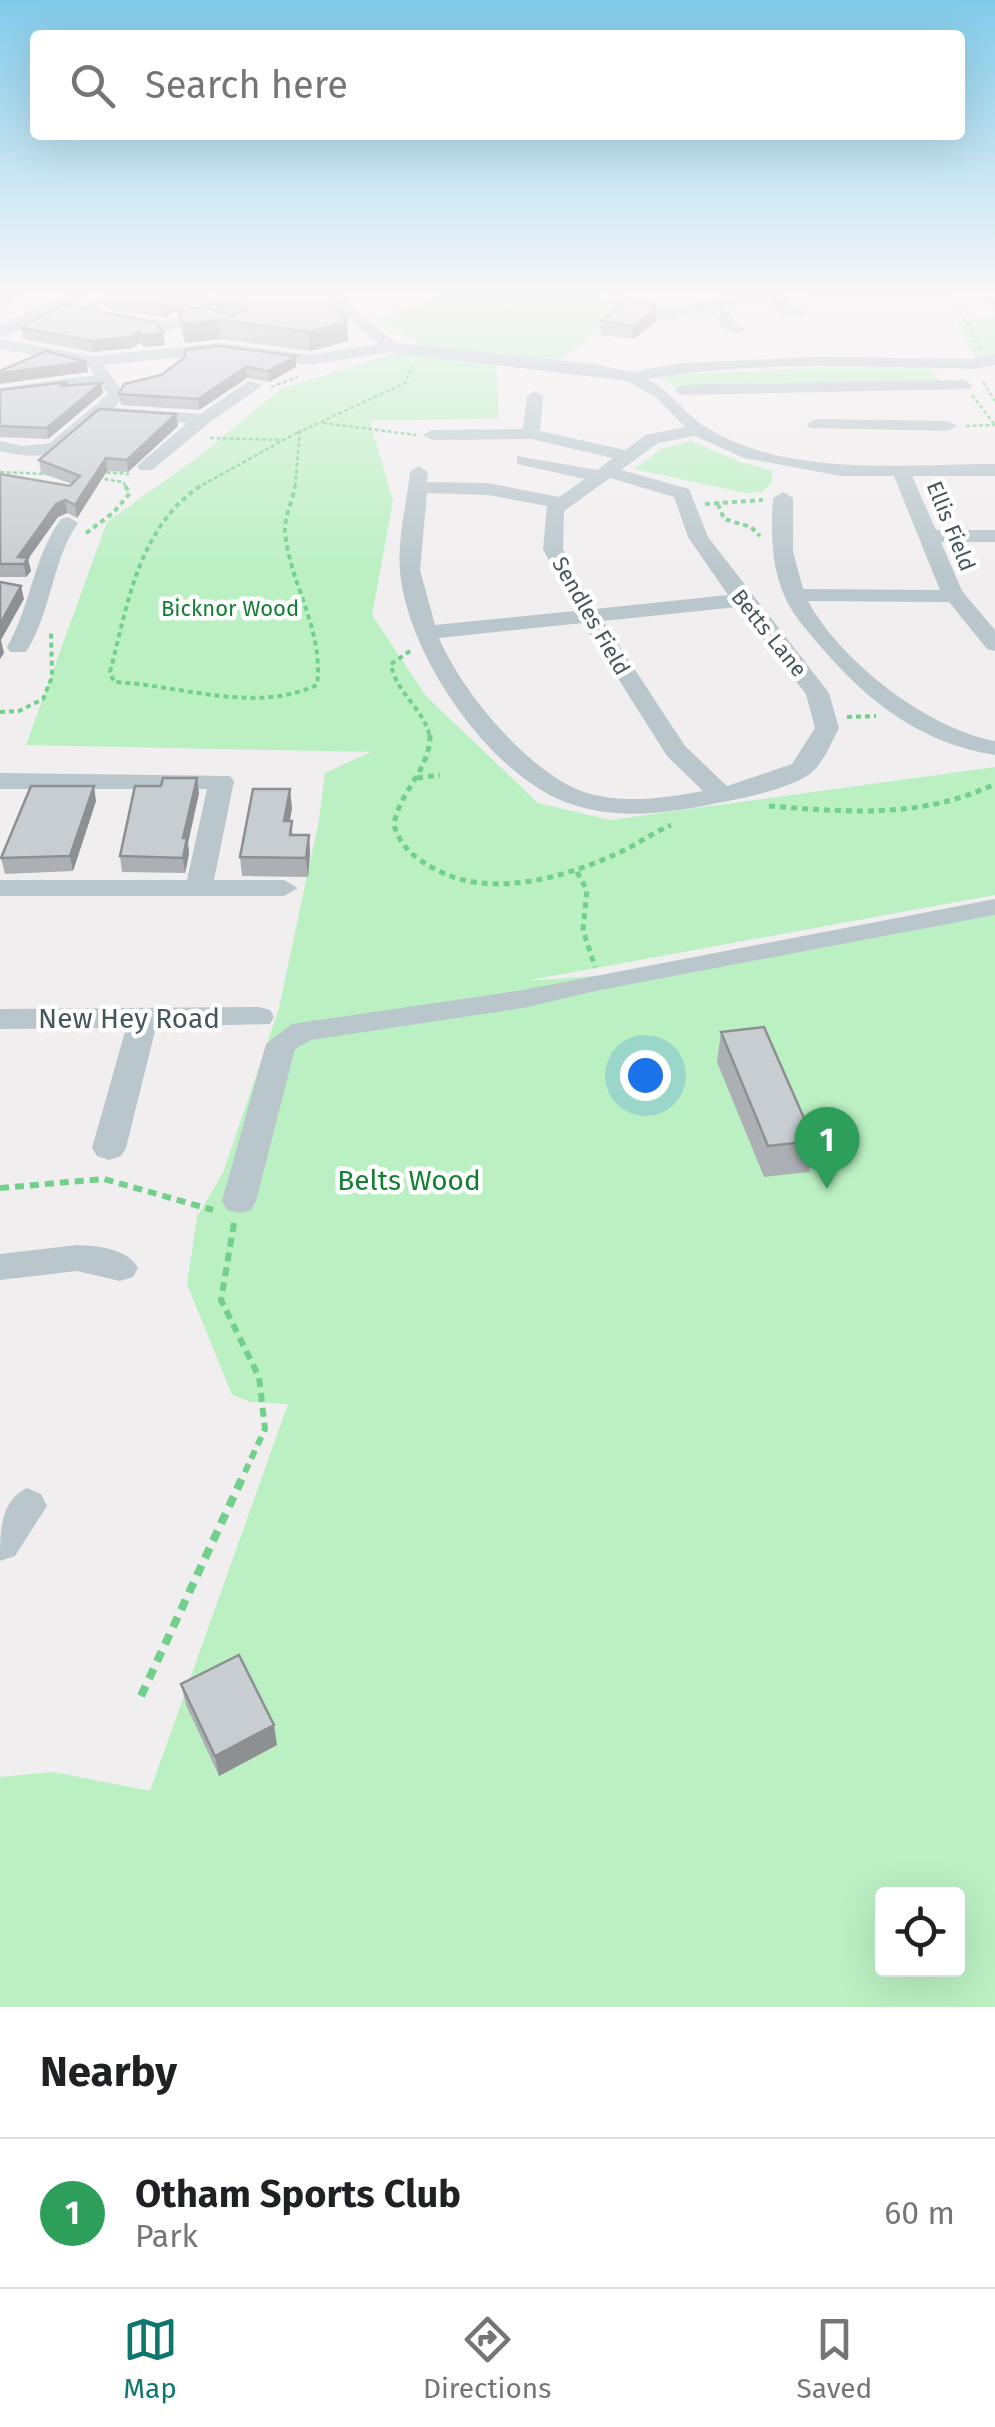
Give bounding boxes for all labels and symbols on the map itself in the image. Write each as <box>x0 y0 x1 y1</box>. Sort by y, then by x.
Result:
street label: Ellis Field <box>921 477 981 575</box>
street label: Sendles Field <box>546 552 636 680</box>
street label: Betts Lane <box>725 584 813 682</box>
park label: Bicknor Wood <box>161 595 299 622</box>
street label: New Hey Road <box>38 1002 220 1035</box>
your location <box>620 1050 671 1101</box>
pin: 1 <box>794 1106 860 1189</box>
park label: Belts Wood <box>337 1164 481 1197</box>

